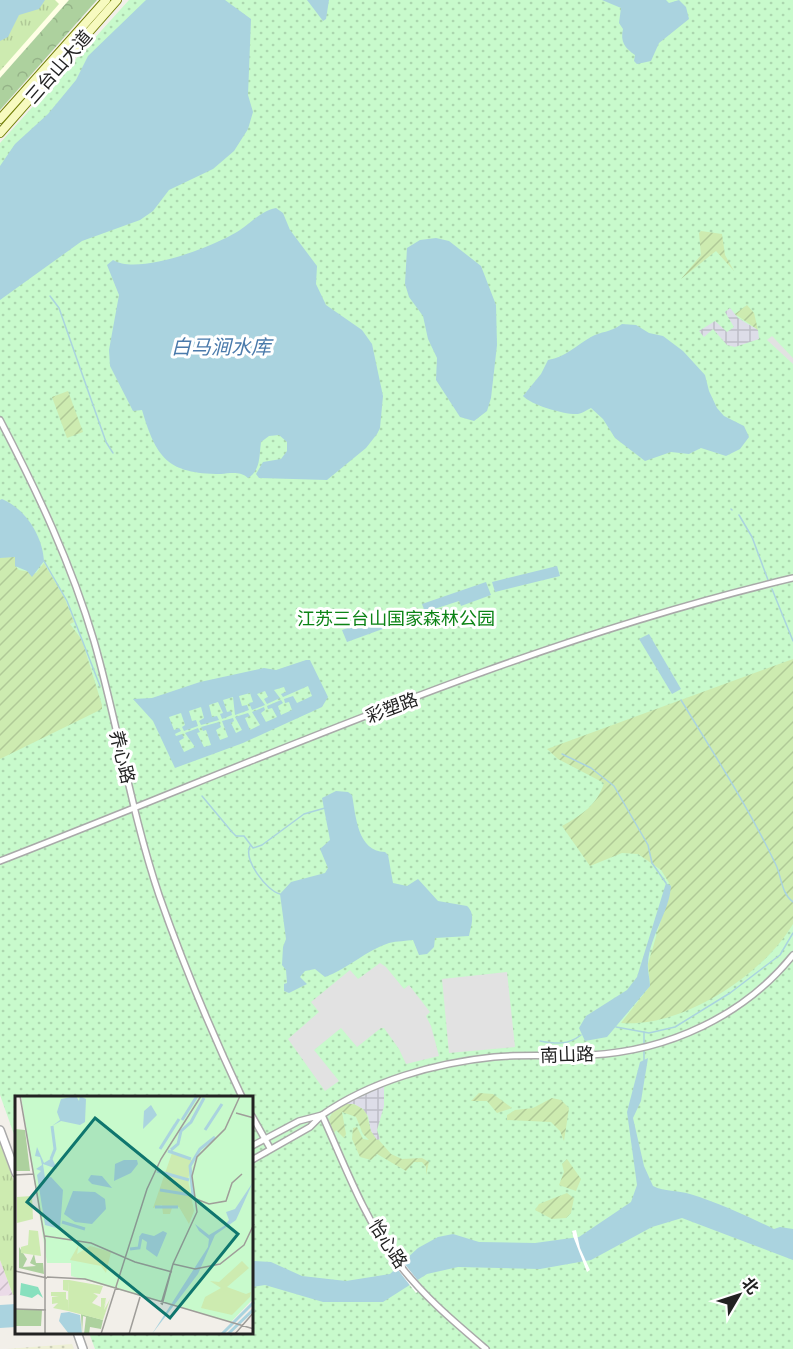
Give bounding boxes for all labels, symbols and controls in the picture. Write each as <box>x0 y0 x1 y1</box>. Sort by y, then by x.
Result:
street label: 三台山大道 <box>21 26 96 108</box>
water label: 白马涧水库 <box>171 335 274 359</box>
park label: 江苏三台山国家森林公园 <box>297 608 495 629</box>
street label: 彩塑路 <box>363 688 421 727</box>
street label: 养心路 <box>106 728 139 786</box>
street label: 南山路 <box>540 1043 594 1066</box>
inset map <box>15 1096 254 1334</box>
street label: 怡心路 <box>365 1215 412 1272</box>
north arrow <box>709 1265 769 1325</box>
text: 北 <box>738 1274 763 1298</box>

